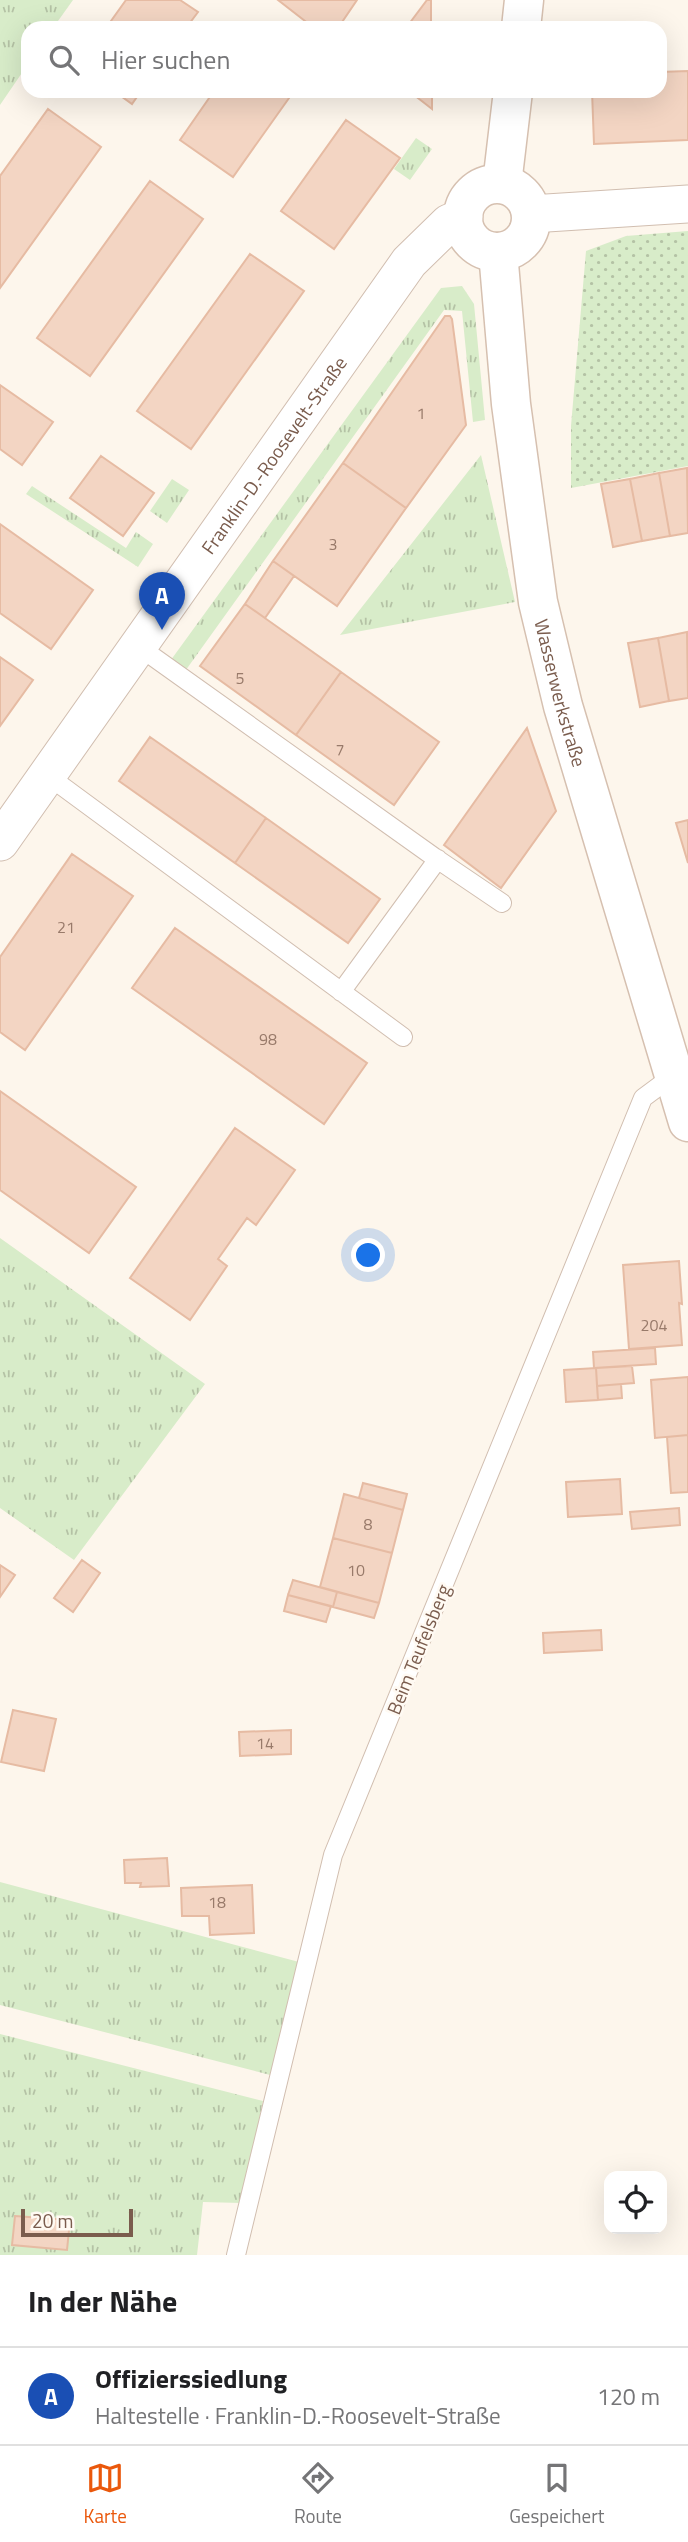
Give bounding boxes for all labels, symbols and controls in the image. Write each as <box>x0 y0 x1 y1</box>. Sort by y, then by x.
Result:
search box <box>21 21 667 98</box>
text: Hier suchen <box>101 40 230 79</box>
icon: search <box>45 41 83 79</box>
street label: Franklin-D.-Roosevelt-Straße <box>193 350 353 560</box>
house number: 1 <box>417 401 425 425</box>
house number: 3 <box>329 532 337 556</box>
pin: A <box>139 572 185 630</box>
street label: Wasserwerkstraße <box>528 616 595 770</box>
house number: 5 <box>236 666 245 690</box>
house number: 7 <box>336 737 344 761</box>
house number: 21 <box>57 915 75 939</box>
house number: 98 <box>259 1027 277 1051</box>
your location <box>351 1238 385 1272</box>
house number: 204 <box>641 1313 667 1337</box>
house number: 8 <box>364 1512 373 1536</box>
house number: 10 <box>347 1558 365 1582</box>
street label: Beim Teufelsberg <box>379 1579 457 1719</box>
house number: 14 <box>256 1731 274 1755</box>
house number: 18 <box>208 1890 226 1914</box>
map controls <box>604 2171 667 2234</box>
button: locate <box>604 2171 667 2234</box>
scale bar <box>21 2206 133 2238</box>
text: 20 m <box>32 2206 73 2235</box>
text: In der Nähe <box>28 2278 177 2324</box>
text: Offizierssiedlung <box>95 2359 287 2398</box>
text: A <box>44 2379 58 2414</box>
text: 120 m <box>597 2379 660 2414</box>
text: Haltestelle · Franklin-D.-Roosevelt-Straße <box>95 2398 501 2433</box>
tab: Karte <box>84 2459 127 2530</box>
tab: Route <box>294 2459 342 2530</box>
tab: Gespeichert <box>509 2459 604 2530</box>

